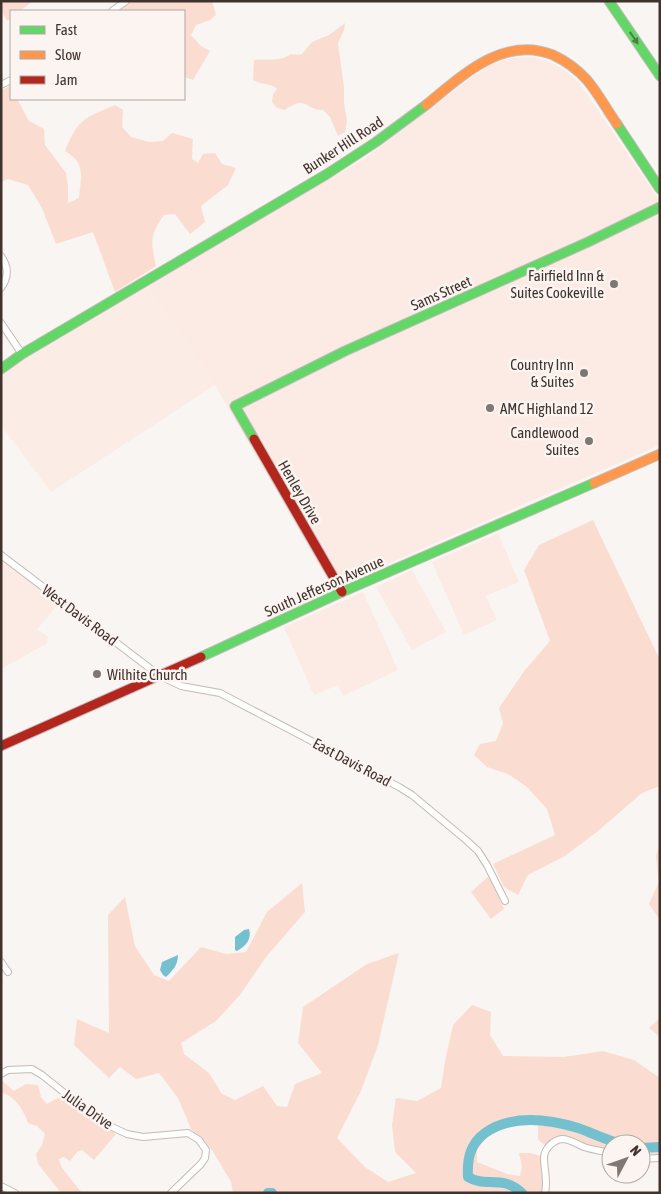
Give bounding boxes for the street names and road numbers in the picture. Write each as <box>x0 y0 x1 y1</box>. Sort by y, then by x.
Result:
street label: Bunker Hill Road <box>300 113 386 177</box>
street label: Sams Street <box>408 272 474 314</box>
street label: Henley Drive <box>275 457 325 527</box>
street label: South Jefferson Avenue <box>262 552 386 620</box>
street label: West Davis Road <box>39 581 121 649</box>
street label: East Davis Road <box>310 734 394 790</box>
street label: Julia Drive <box>60 1086 117 1133</box>

